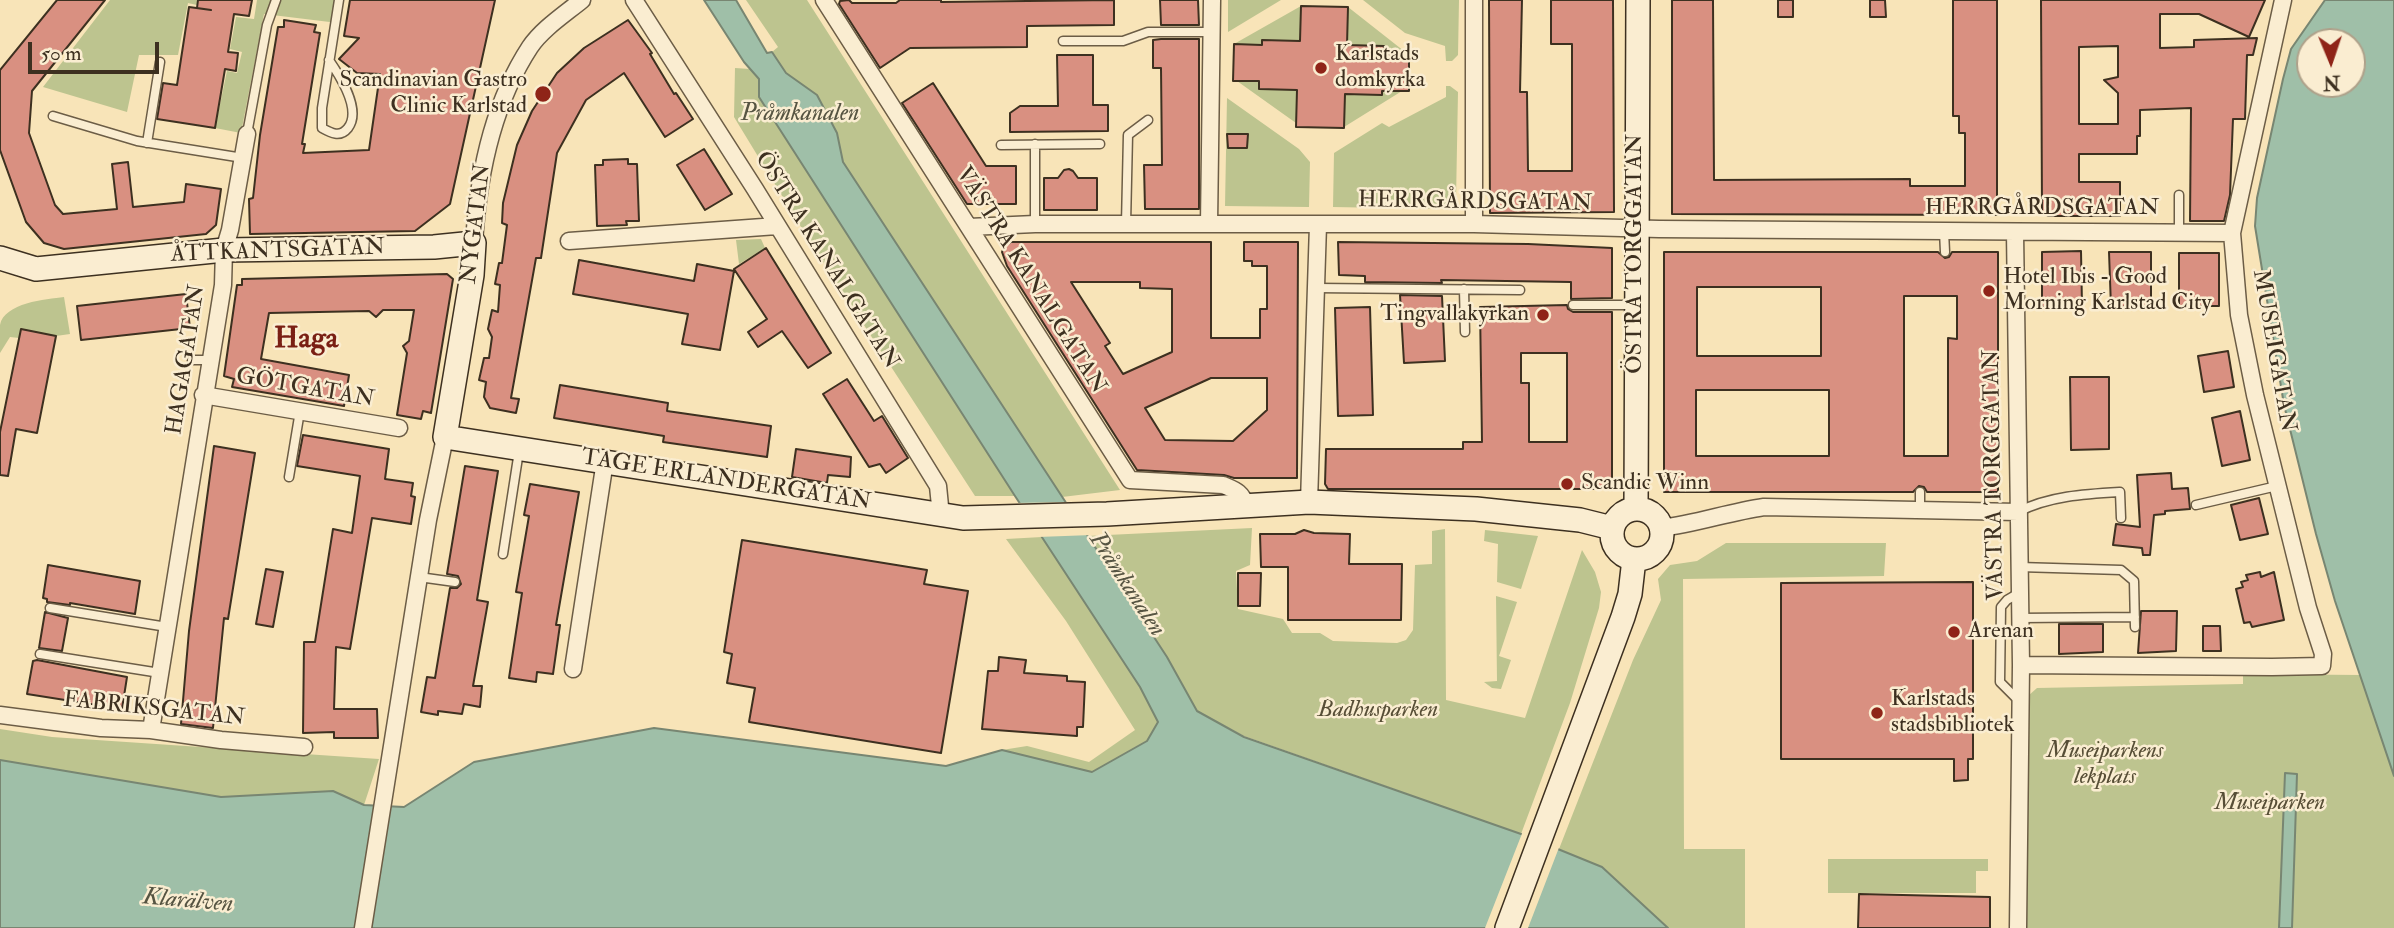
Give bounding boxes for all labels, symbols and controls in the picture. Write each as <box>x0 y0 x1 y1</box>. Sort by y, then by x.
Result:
scale bar <box>32 28 163 72</box>
north arrow <box>2296 28 2366 98</box>
text: 50 m <box>41 40 82 67</box>
place label: Karlstads domkyrka <box>1335 41 1425 95</box>
marker: Karlstads domkyrka <box>1313 60 1329 76</box>
place label: Scandinavian Gastro Clinic Karlstad <box>339 67 527 121</box>
text: N <box>2323 70 2341 94</box>
marker: Scandinavian Gastro Clinic Karlstad <box>533 84 553 104</box>
water label: Pråmkanalen <box>741 101 859 129</box>
street label: ÖSTRA TORGGATAN <box>1622 134 1650 374</box>
street label: ÖSTRA KANALGATAN <box>748 147 904 375</box>
street label: NYGATAN <box>456 162 498 286</box>
street label: VÄSTRA KANALGATAN <box>949 162 1111 400</box>
street label: HERRGÅRDSGATAN <box>1357 187 1593 219</box>
street label: HERRGÅRDSGATAN <box>1925 195 2159 223</box>
street label: ÅTTKANTSGATAN <box>170 234 386 270</box>
place label: Hotel Ibis - Good Morning Karlstad City <box>2003 264 2212 318</box>
street label: MUSEIGATAN <box>2245 267 2301 435</box>
street label: HAGAGATAN <box>162 283 212 437</box>
marker: Hotel Ibis - Good Morning Karlstad City <box>1981 283 1997 299</box>
place label: Tingvallakyrkan <box>1380 301 1529 329</box>
marker: Tingvallakyrkan <box>1535 307 1551 323</box>
district label: Haga <box>274 323 338 359</box>
street label: VÄSTRA TORGGATAN <box>1979 349 2011 601</box>
street label: GÖTGATAN <box>234 363 376 415</box>
street label: TAGE ERLANDERGATAN <box>579 444 873 518</box>
place label: Scandic Winn <box>1581 470 1709 498</box>
marker: Scandic Winn <box>1559 476 1575 492</box>
water label: Pråmkanalen <box>1082 527 1170 643</box>
place label: Arenan <box>1968 618 2034 646</box>
marker: Arenan <box>1946 624 1962 640</box>
place label: Karlstads stadsbibliotek <box>1891 686 2014 740</box>
street label: FABRIKSGATAN <box>62 687 246 733</box>
park label: Badhusparken <box>1318 697 1438 725</box>
marker: Karlstads stadsbibliotek <box>1869 705 1885 721</box>
park label: Museiparkens lekplats <box>2047 738 2163 792</box>
park label: Museiparken <box>2215 790 2325 818</box>
water label: Klarälven <box>142 884 234 920</box>

